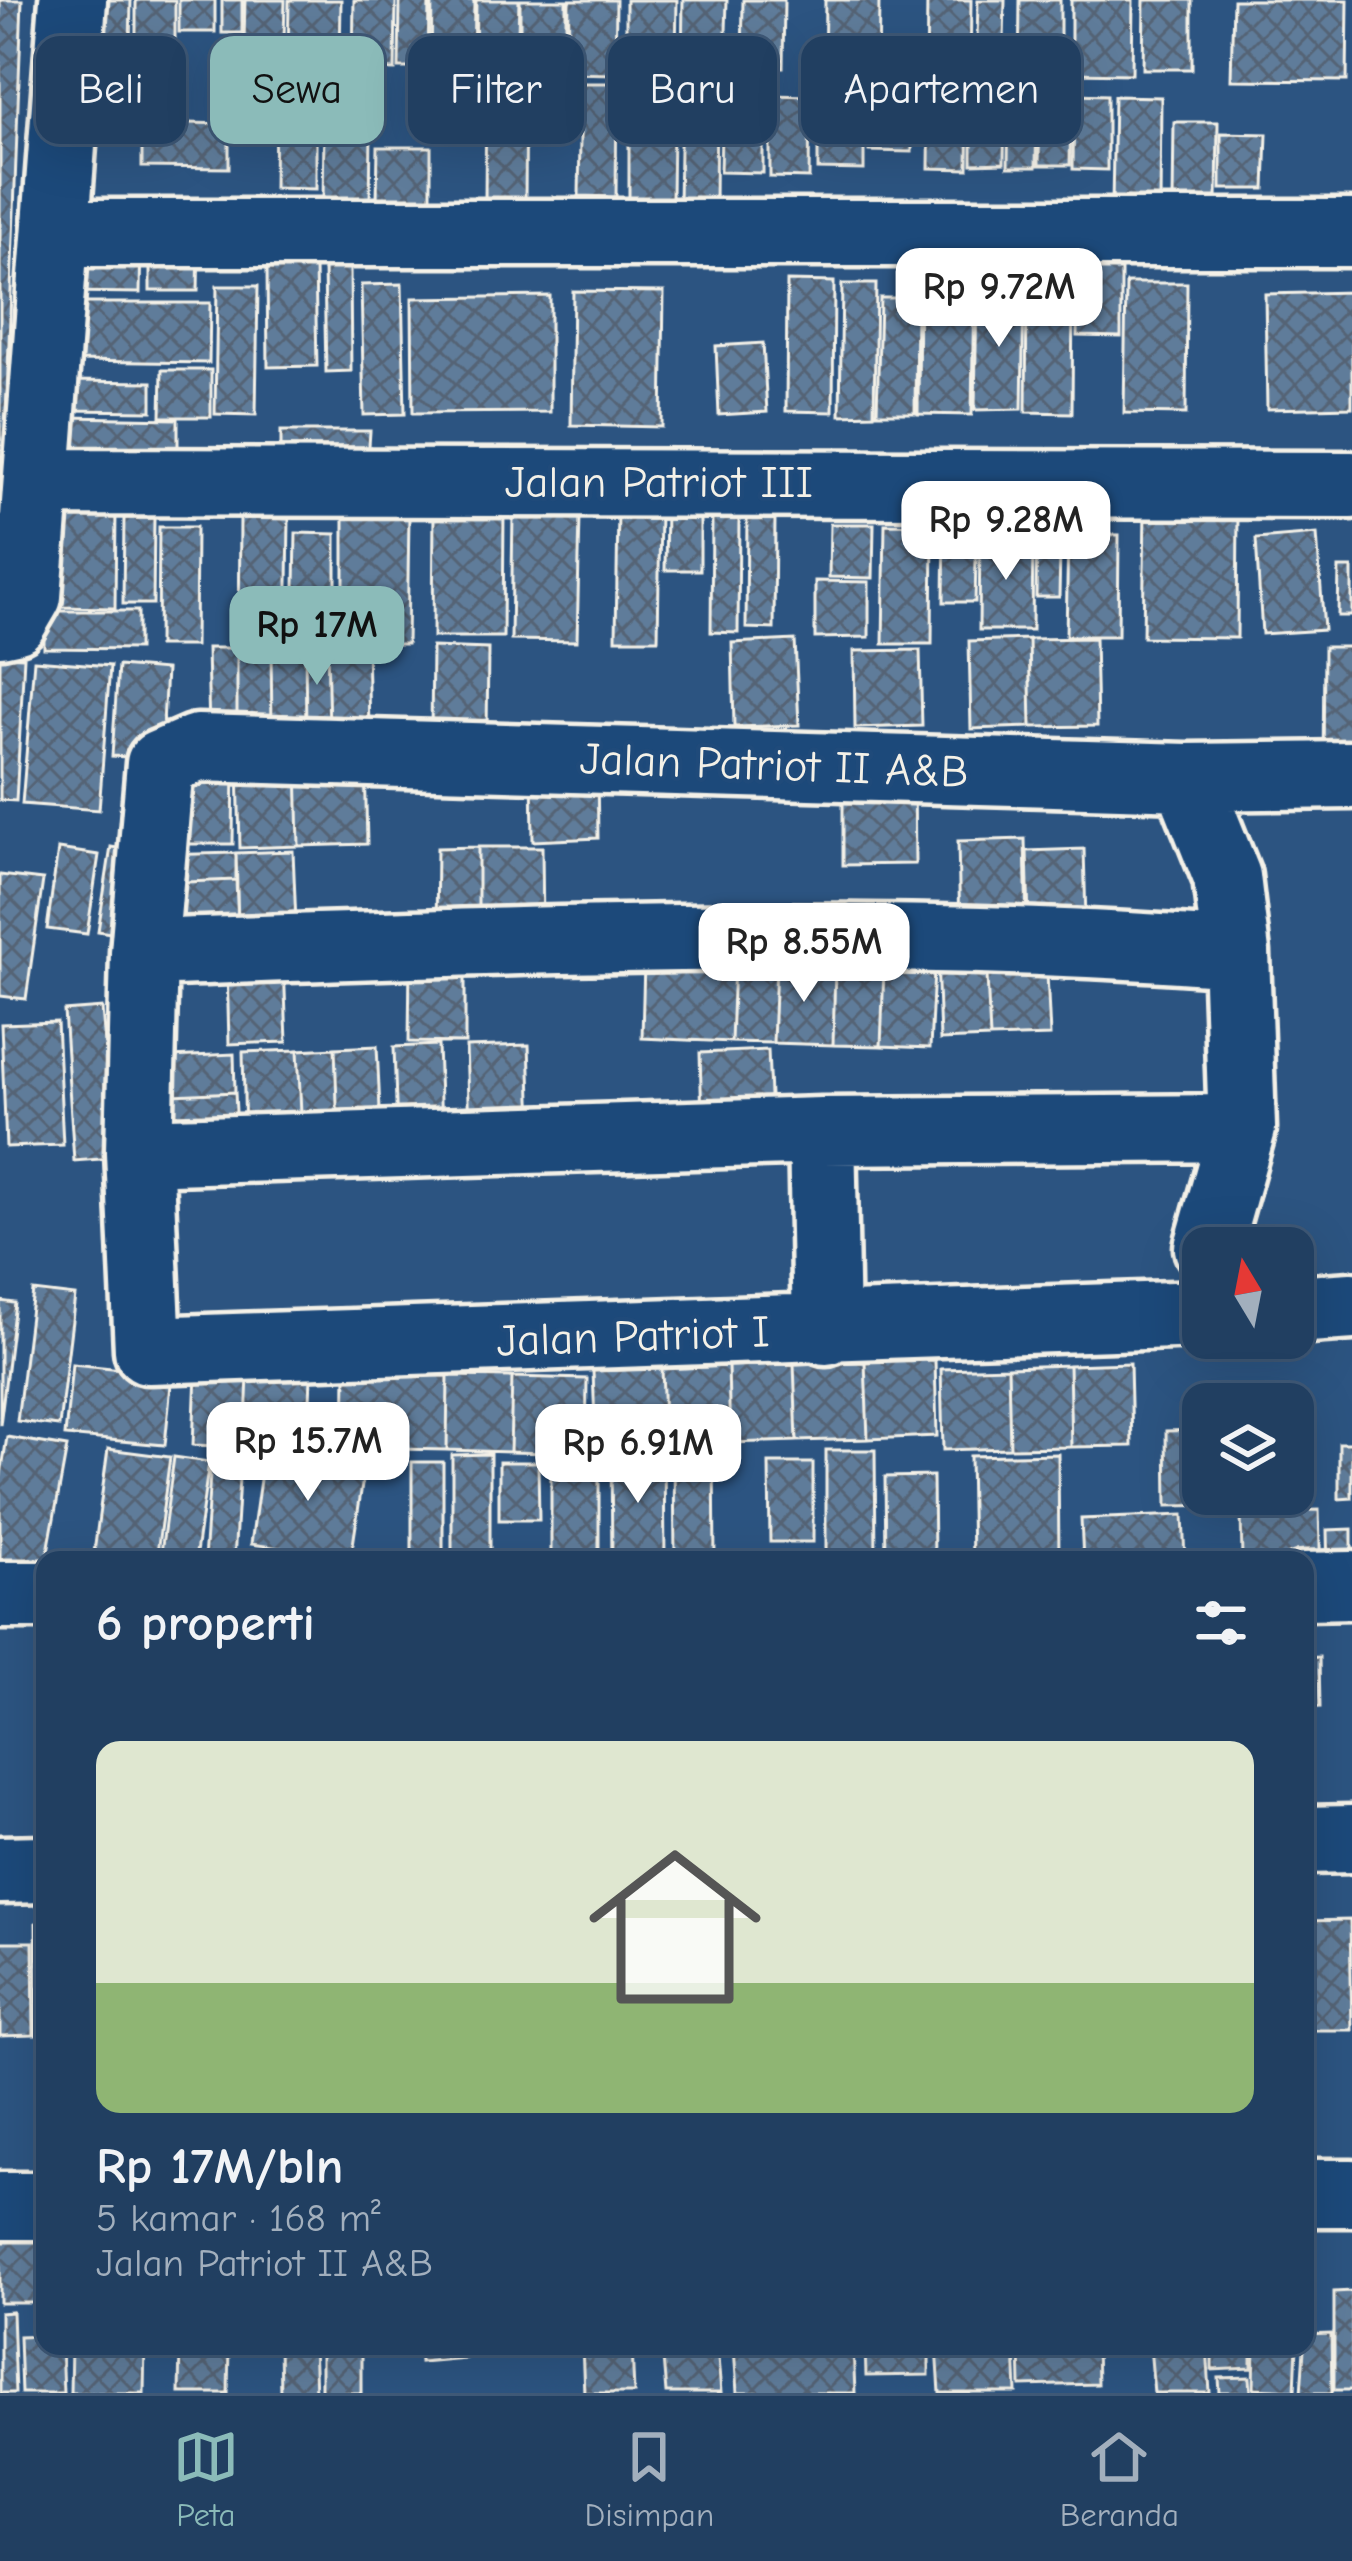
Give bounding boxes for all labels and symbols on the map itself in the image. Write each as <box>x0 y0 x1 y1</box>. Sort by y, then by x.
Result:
pin: Rp 9.72M <box>875 248 1123 350</box>
street label: Jalan Patriot III <box>505 456 813 508</box>
pin: Rp 9.28M <box>882 481 1130 583</box>
pin: Rp 17M <box>219 586 415 688</box>
street label: Jalan Patriot II A&B <box>579 732 969 798</box>
pin: Rp 8.55M <box>680 903 928 1005</box>
north arrow <box>1182 1227 1314 1359</box>
street label: Jalan Patriot I <box>496 1305 770 1367</box>
pin: Rp 15.7M <box>184 1402 432 1504</box>
pin: Rp 6.91M <box>514 1404 762 1506</box>

